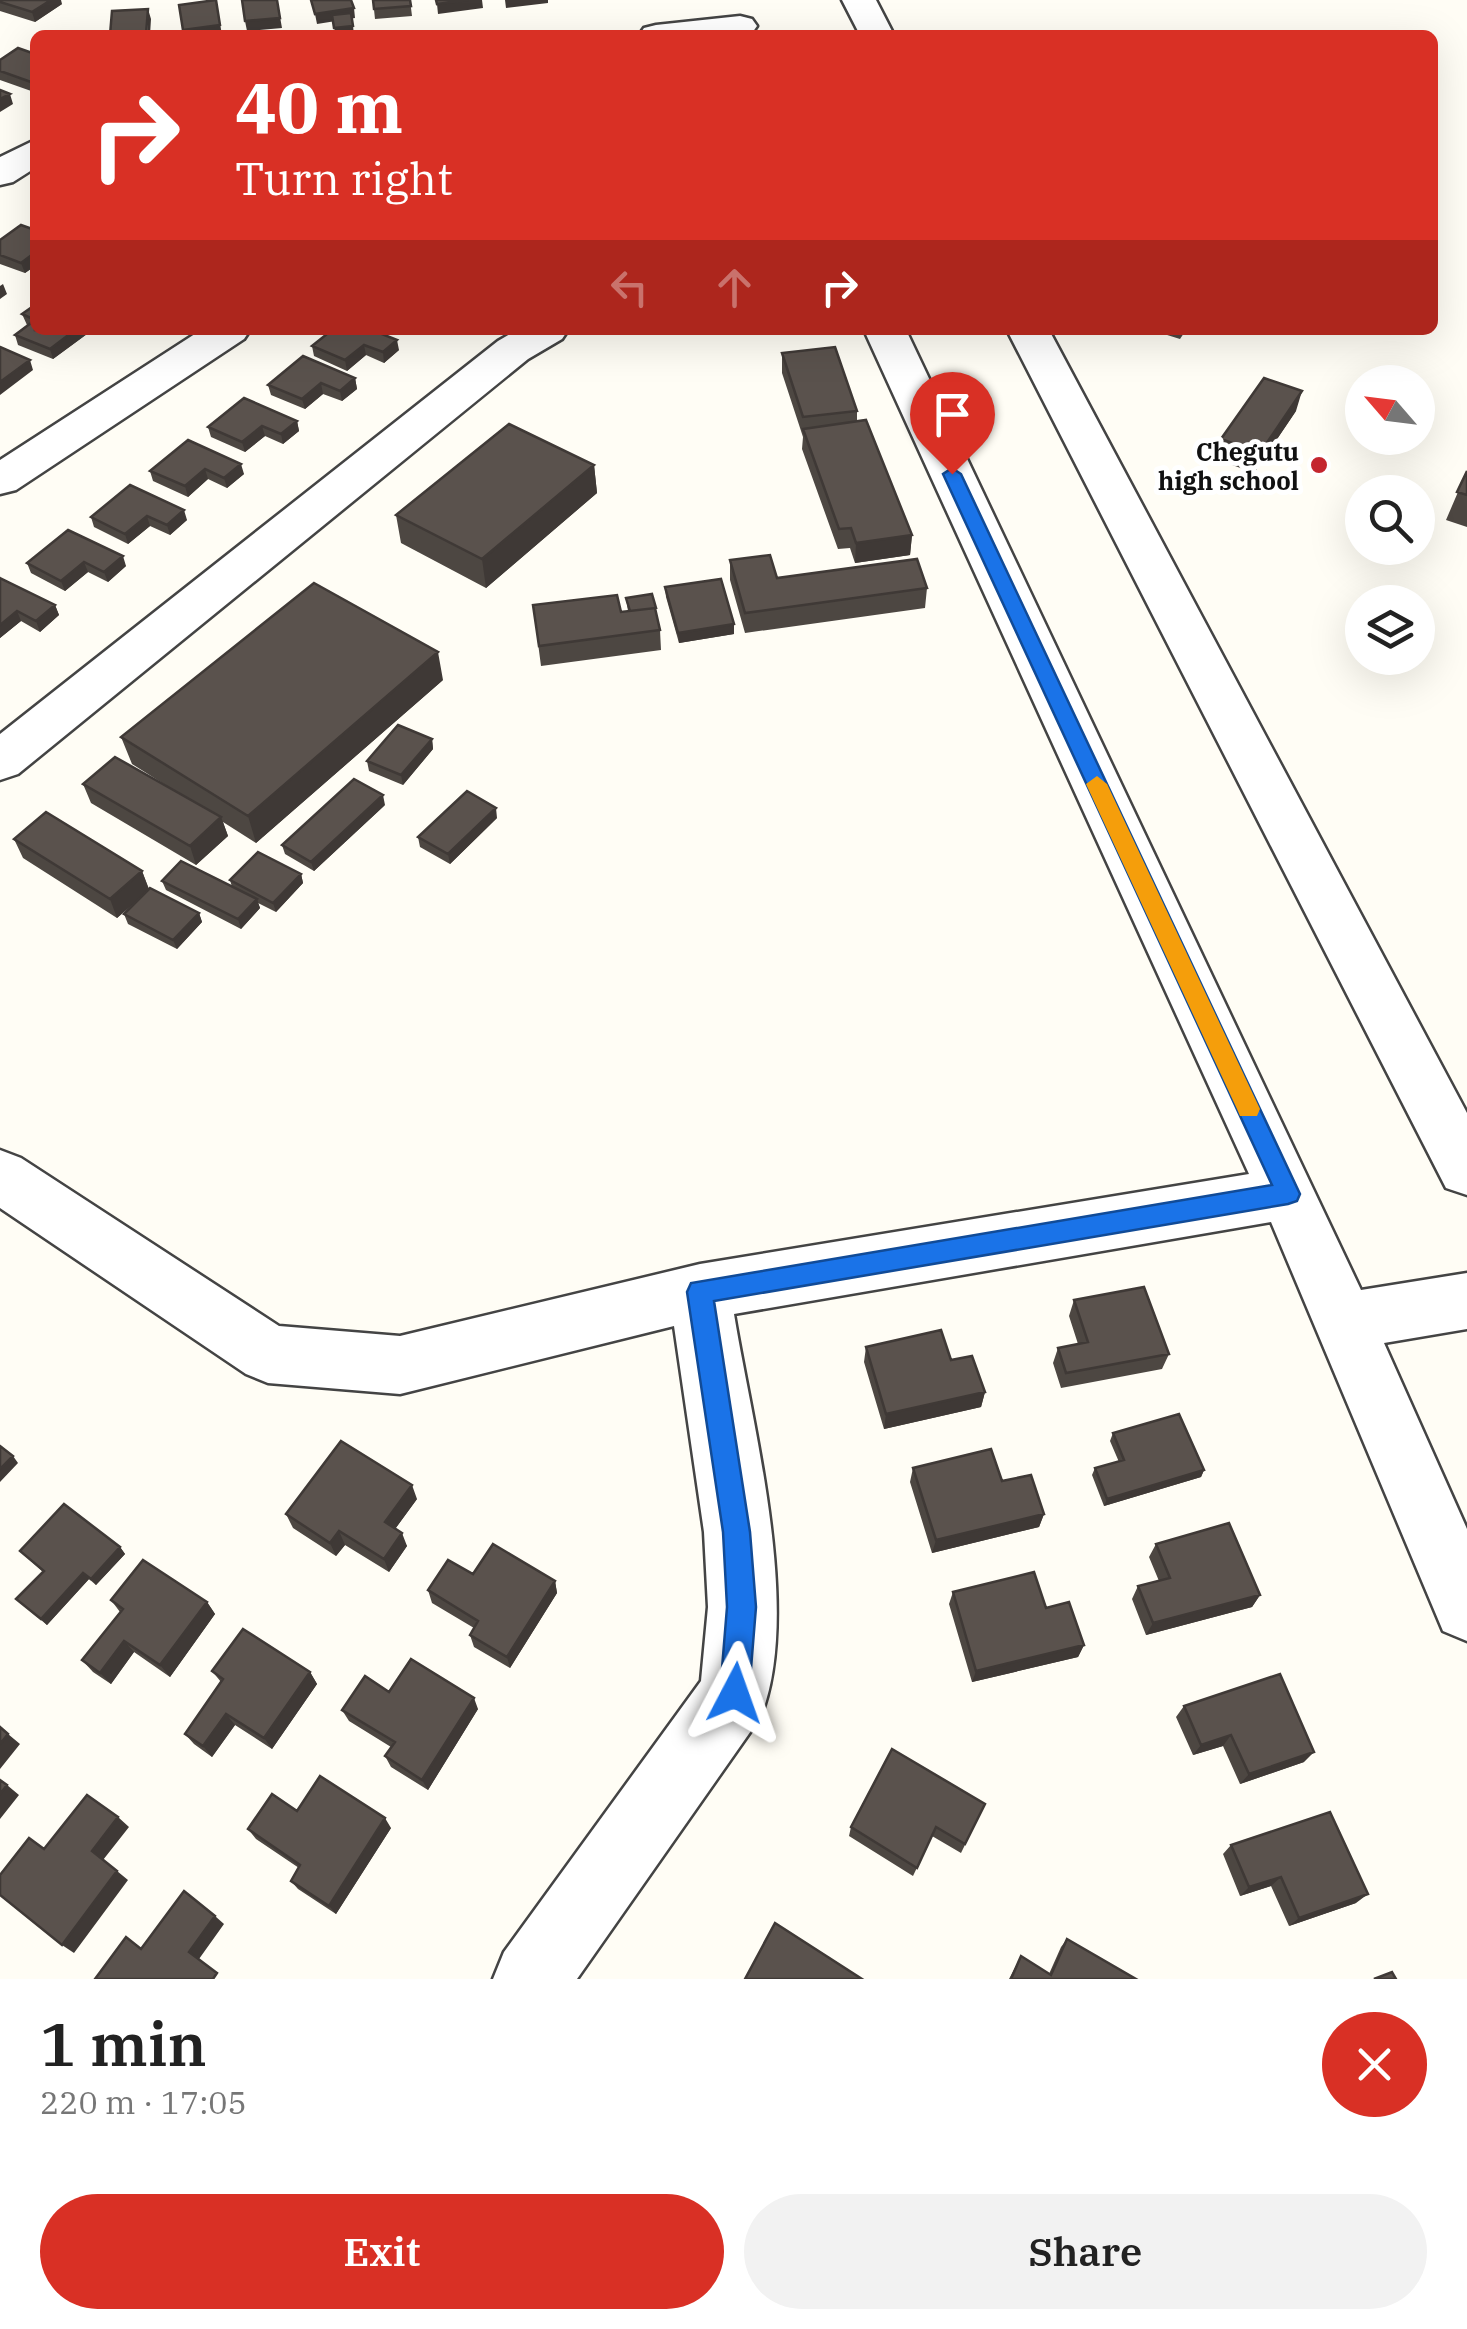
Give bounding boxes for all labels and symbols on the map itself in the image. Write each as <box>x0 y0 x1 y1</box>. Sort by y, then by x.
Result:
north arrow <box>1345 365 1435 455</box>
pin <box>910 372 995 475</box>
place label: Chegutu high school <box>1158 435 1299 497</box>
marker: Chegutu high school <box>1308 454 1330 476</box>
position arrow <box>683 1641 787 1745</box>

